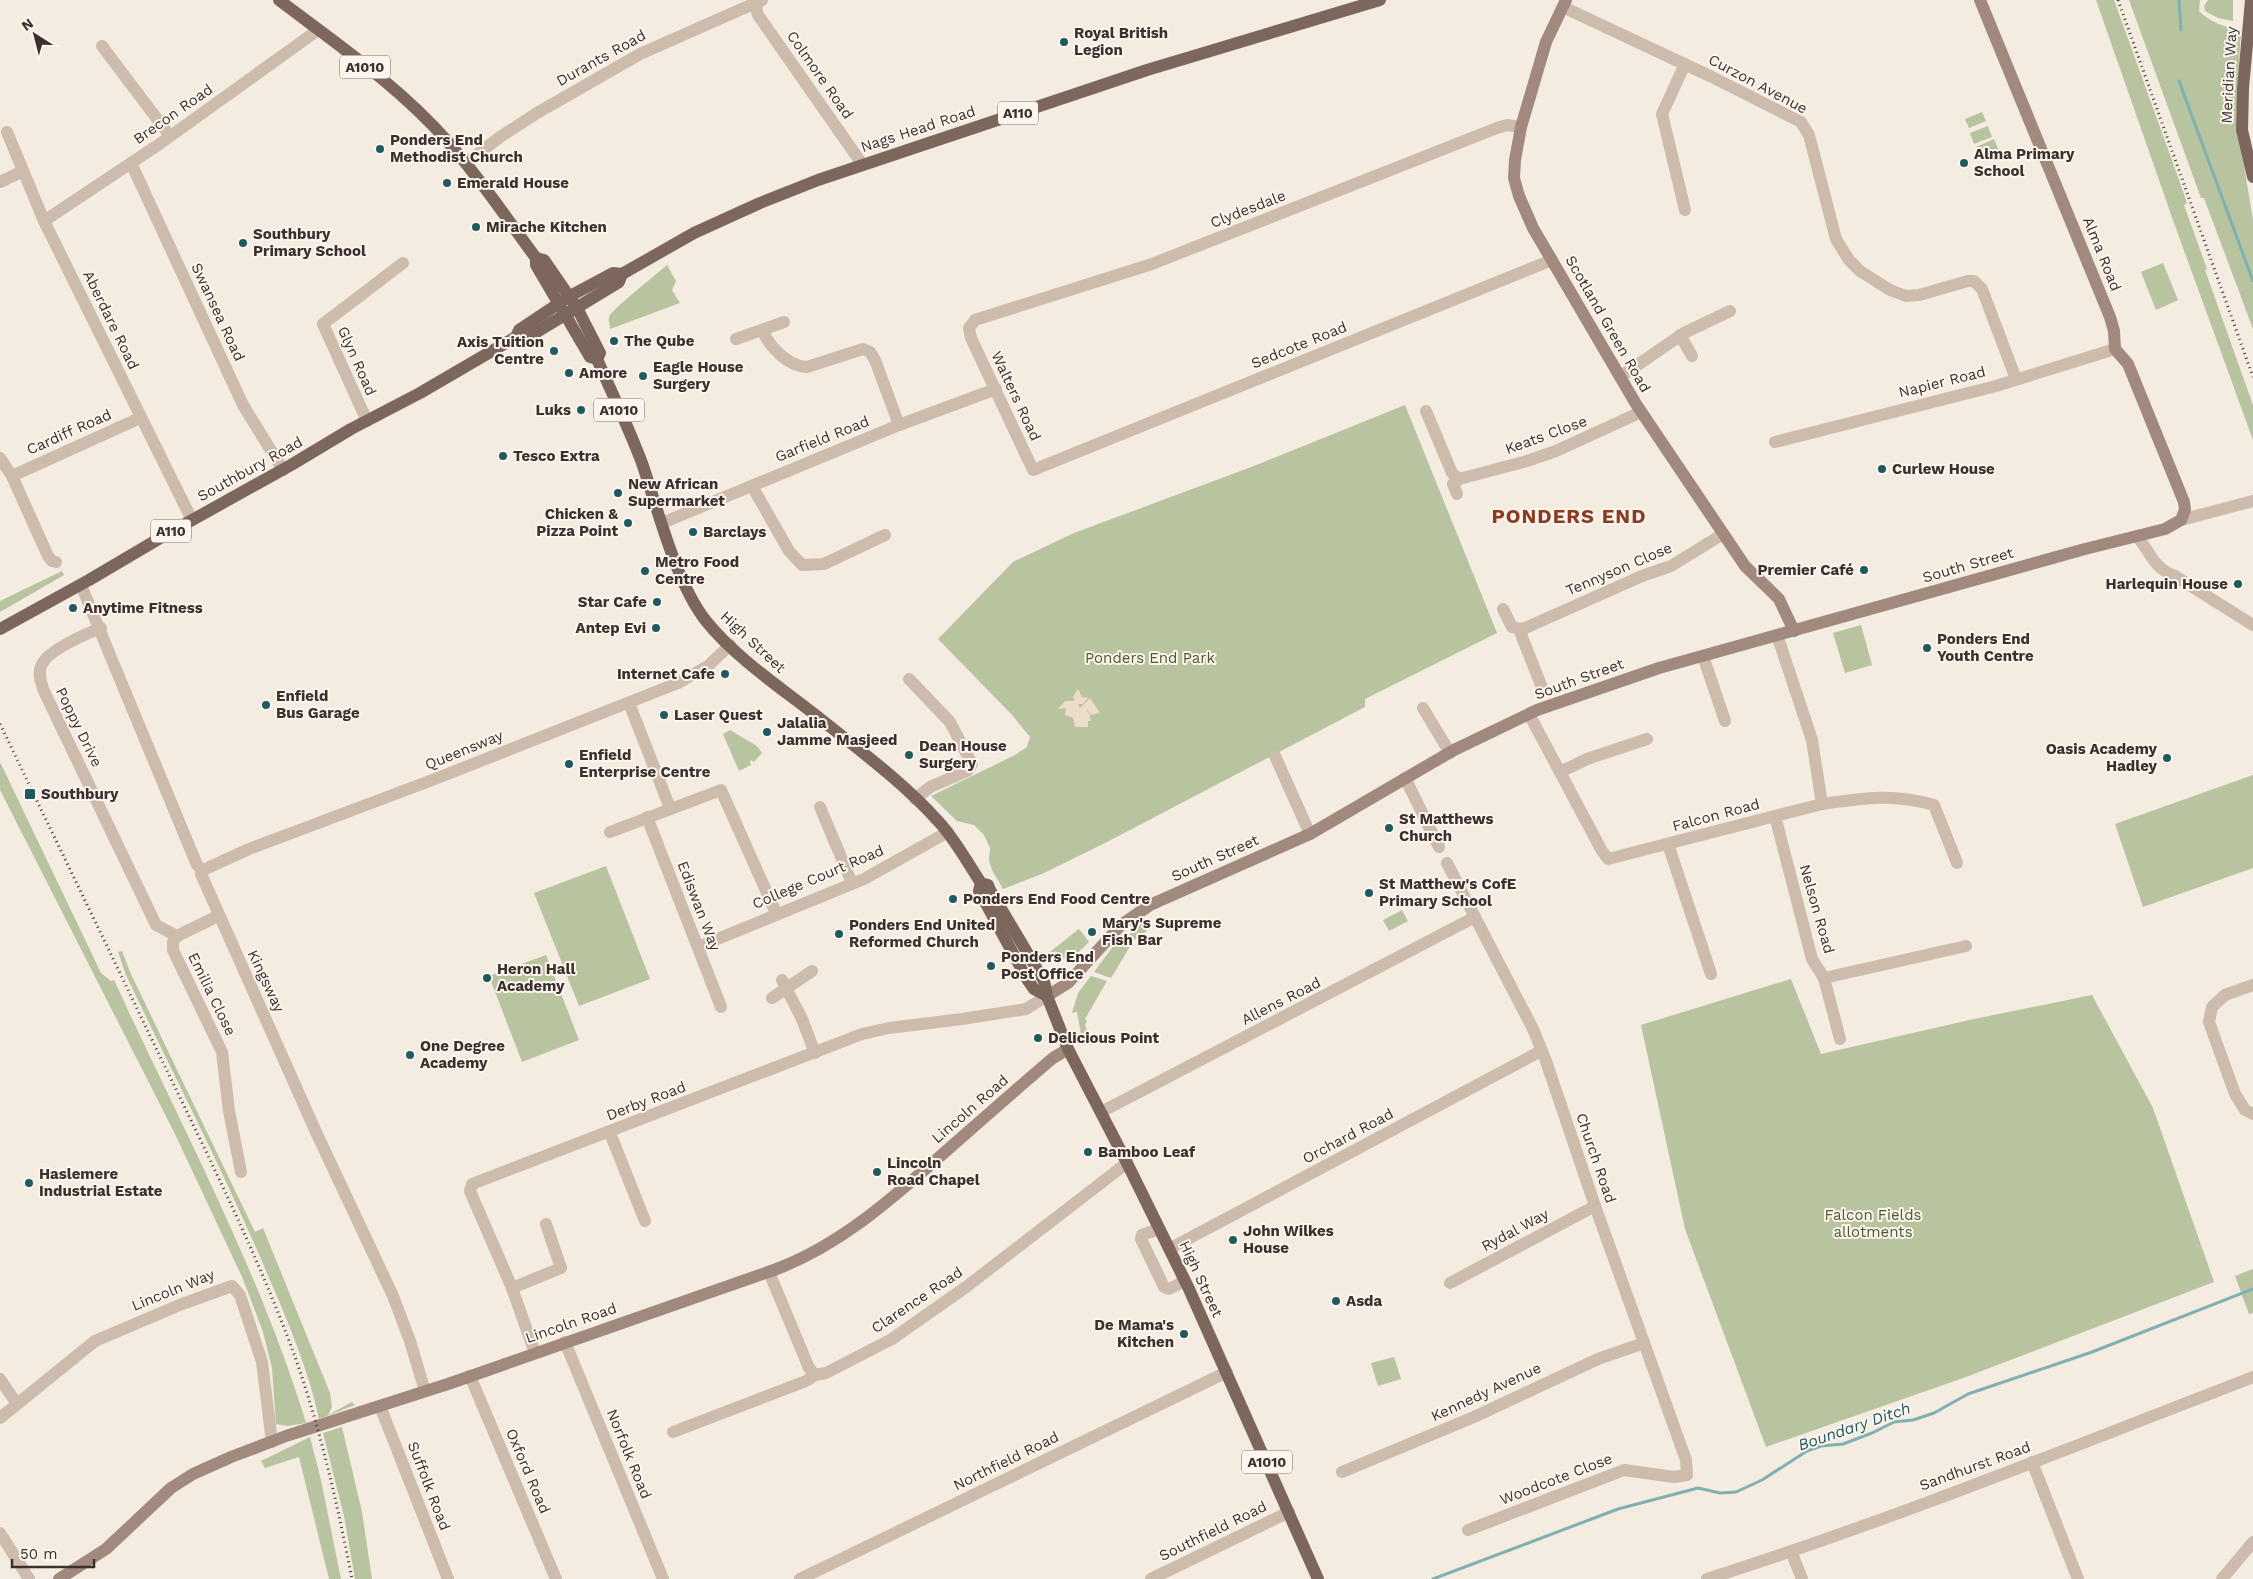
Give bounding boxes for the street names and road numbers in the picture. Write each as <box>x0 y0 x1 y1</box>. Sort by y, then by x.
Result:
street label: Durants Road <box>553 26 649 90</box>
street label: Meridian Way <box>2217 26 2241 124</box>
street label: Colmore Road <box>783 27 857 123</box>
street label: Curzon Avenue <box>1705 50 1811 118</box>
road number: A1010 <box>340 56 390 78</box>
street label: Brecon Road <box>130 80 216 148</box>
street label: Nags Head Road <box>858 102 978 156</box>
road number: A110 <box>998 102 1038 125</box>
street label: Clydesdale <box>1208 186 1288 232</box>
street label: Alma Road <box>2079 214 2125 294</box>
street label: Scotland Green Road <box>1561 252 1655 396</box>
street label: Swansea Road <box>187 260 249 364</box>
street label: Aberdare Road <box>79 268 143 372</box>
street label: Sedcote Road <box>1249 318 1349 372</box>
street label: Glyn Road <box>334 324 380 398</box>
street label: Walters Road <box>987 348 1045 444</box>
street label: Napier Road <box>1897 363 1987 401</box>
road number: A1010 <box>594 398 644 422</box>
street label: Cardiff Road <box>24 405 114 459</box>
street label: Garfield Road <box>772 412 872 466</box>
street label: Keats Close <box>1503 412 1589 458</box>
street label: Southbury Road <box>194 433 306 505</box>
road number: A110 <box>151 520 191 542</box>
street label: Tennyson Close <box>1563 538 1675 600</box>
street label: South Street <box>1920 543 2016 587</box>
street label: High Street <box>717 607 790 677</box>
street label: South Street <box>1532 654 1627 703</box>
street label: Poppy Drive <box>52 684 106 770</box>
street label: Queensway <box>422 726 506 774</box>
street label: Falcon Road <box>1670 795 1762 835</box>
street label: South Street <box>1169 830 1262 885</box>
street label: College Court Road <box>750 841 886 913</box>
street label: Ediswan Way <box>674 859 724 954</box>
street label: Nelson Road <box>1796 862 1838 956</box>
street label: Kingsway <box>244 947 288 1015</box>
street label: Emilia Close <box>184 950 240 1038</box>
street label: Allens Road <box>1238 973 1324 1029</box>
street label: Lincoln Road <box>928 1071 1012 1147</box>
street label: Derby Road <box>604 1078 688 1124</box>
street label: Orchard Road <box>1300 1105 1396 1167</box>
street label: Church Road <box>1572 1111 1620 1205</box>
street label: Rydal Way <box>1478 1205 1552 1255</box>
street label: High Street <box>1175 1238 1227 1321</box>
street label: Clarence Road <box>868 1263 966 1337</box>
street label: Lincoln Way <box>129 1265 217 1315</box>
street label: Lincoln Road <box>523 1299 619 1347</box>
street label: Kennedy Avenue <box>1428 1359 1544 1425</box>
street label: Norfolk Road <box>603 1406 655 1502</box>
street label: Oxford Road <box>502 1426 554 1516</box>
street label: Northfield Road <box>950 1428 1062 1494</box>
street label: Sandhurst Road <box>1917 1438 2033 1494</box>
street label: Suffolk Road <box>404 1439 454 1533</box>
street label: Woodcote Close <box>1497 1449 1615 1509</box>
road number: A1010 <box>1242 1450 1292 1474</box>
street label: Southfield Road <box>1156 1497 1270 1565</box>

